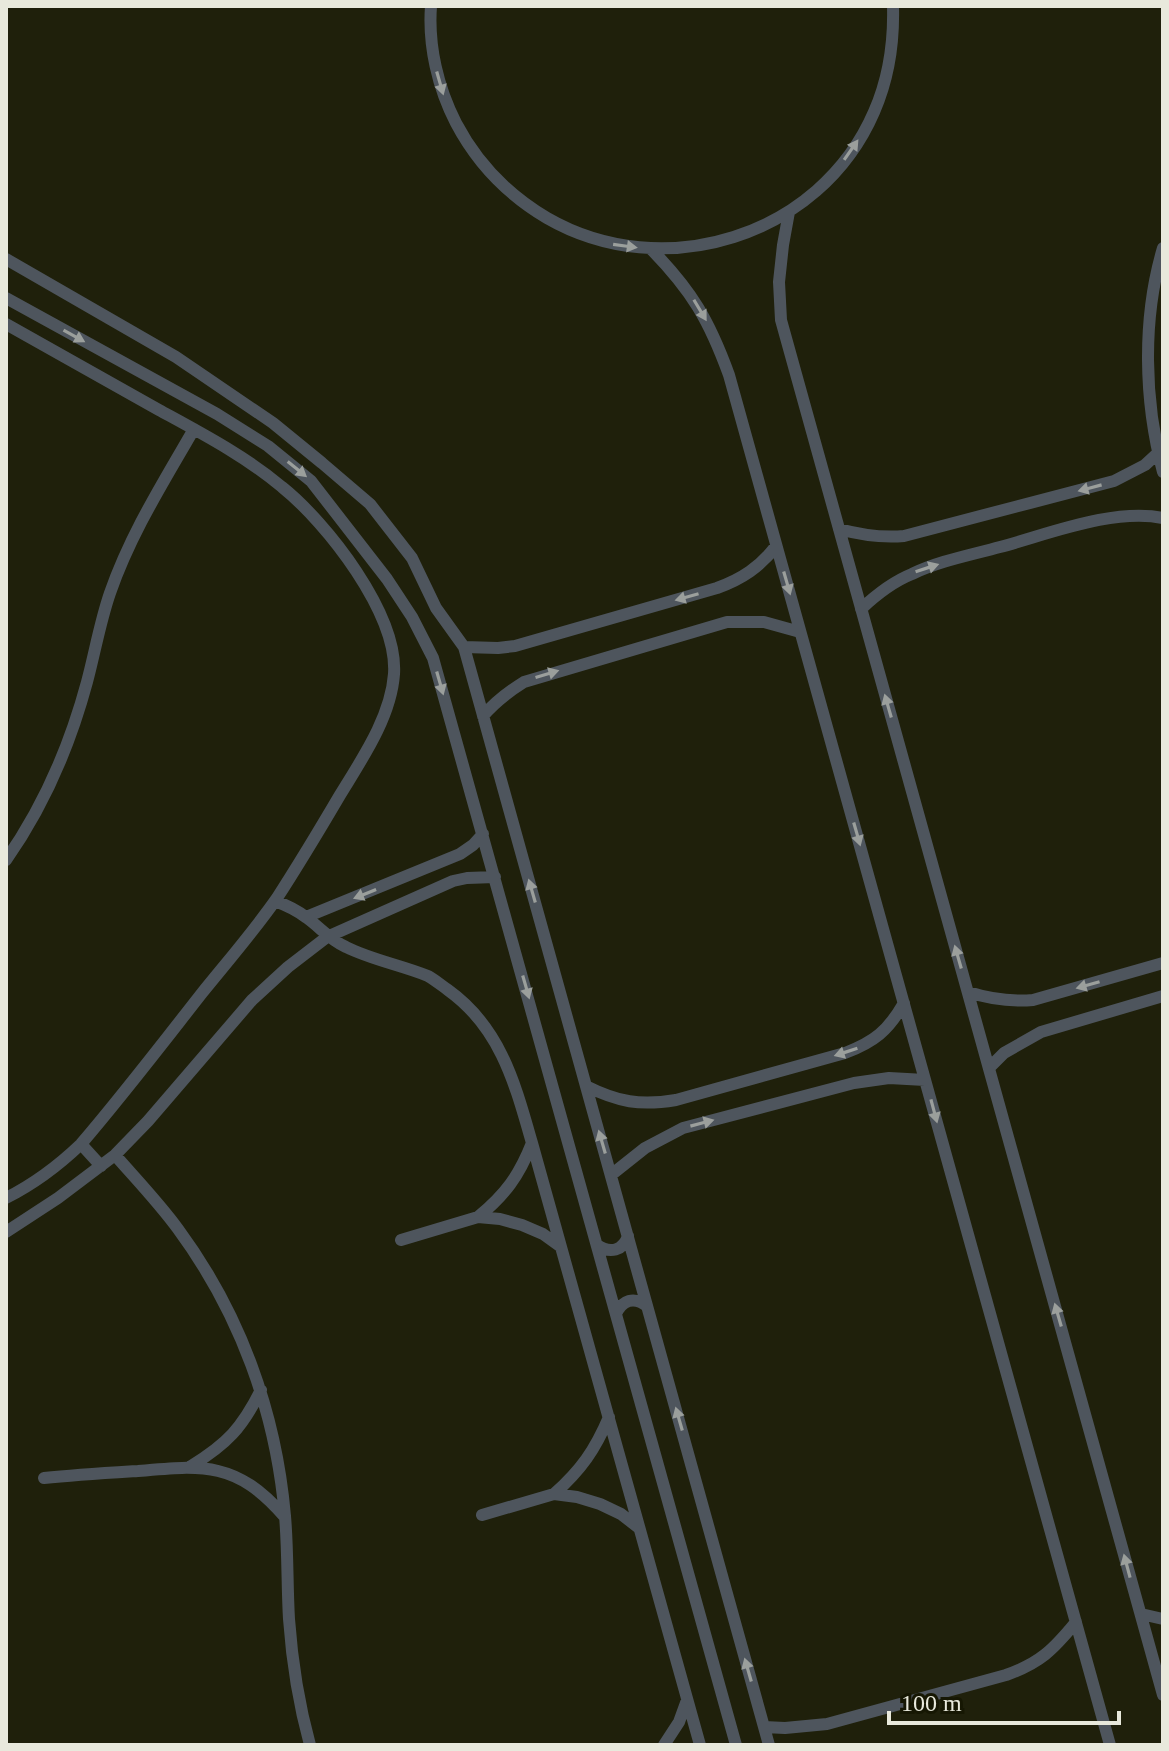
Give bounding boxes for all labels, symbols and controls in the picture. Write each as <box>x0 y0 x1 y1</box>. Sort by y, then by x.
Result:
one-way arrow <box>435 70 447 95</box>
one-way arrow <box>843 140 858 161</box>
one-way arrow <box>613 240 638 253</box>
one-way arrow <box>693 299 707 321</box>
one-way arrow <box>63 329 86 342</box>
one-way arrow <box>287 461 307 477</box>
one-way arrow <box>1077 482 1102 494</box>
one-way arrow <box>915 562 939 574</box>
one-way arrow <box>781 572 794 596</box>
one-way arrow <box>674 591 698 604</box>
one-way arrow <box>535 667 559 680</box>
one-way arrow <box>434 671 447 695</box>
one-way arrow <box>882 694 894 719</box>
one-way arrow <box>851 821 863 846</box>
one-way arrow <box>525 879 538 903</box>
one-way arrow <box>353 887 377 900</box>
one-way arrow <box>951 944 964 968</box>
one-way arrow <box>520 975 532 1000</box>
one-way arrow <box>1075 979 1100 991</box>
one-way arrow <box>834 1046 858 1058</box>
one-way arrow <box>928 1100 941 1124</box>
one-way arrow <box>690 1117 715 1129</box>
one-way arrow <box>595 1129 607 1154</box>
one-way arrow <box>1051 1303 1063 1328</box>
one-way arrow <box>672 1407 684 1432</box>
one-way arrow <box>1121 1553 1133 1578</box>
one-way arrow <box>742 1657 754 1682</box>
scale bar <box>889 1675 1119 1725</box>
text: 100 m <box>901 1690 962 1716</box>

